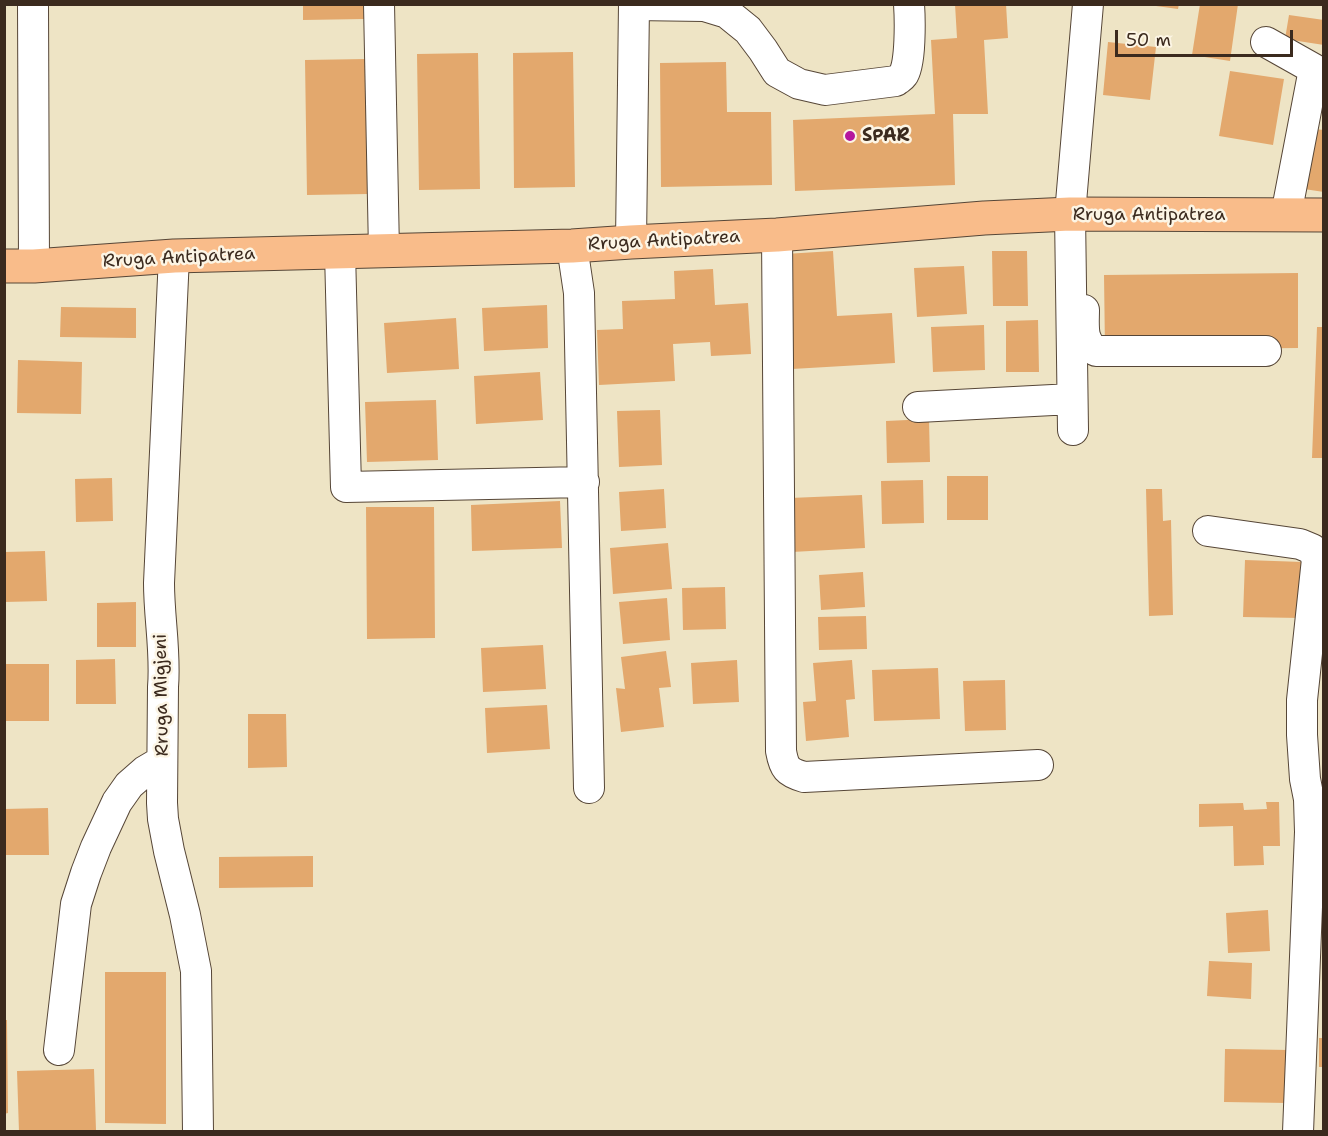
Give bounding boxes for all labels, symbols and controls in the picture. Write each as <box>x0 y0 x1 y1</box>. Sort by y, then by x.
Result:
scale bar <box>1118 18 1296 56</box>
text: 50 m <box>1126 28 1171 52</box>
place label: SPAR <box>862 125 910 147</box>
marker: SPAR <box>843 129 857 143</box>
street label: Rruga Antipatrea <box>1073 204 1225 226</box>
street label: Rruga Antipatrea <box>587 226 741 256</box>
street label: Rruga Antipatrea <box>102 243 256 273</box>
street label: Rruga Migjeni <box>150 633 174 757</box>

